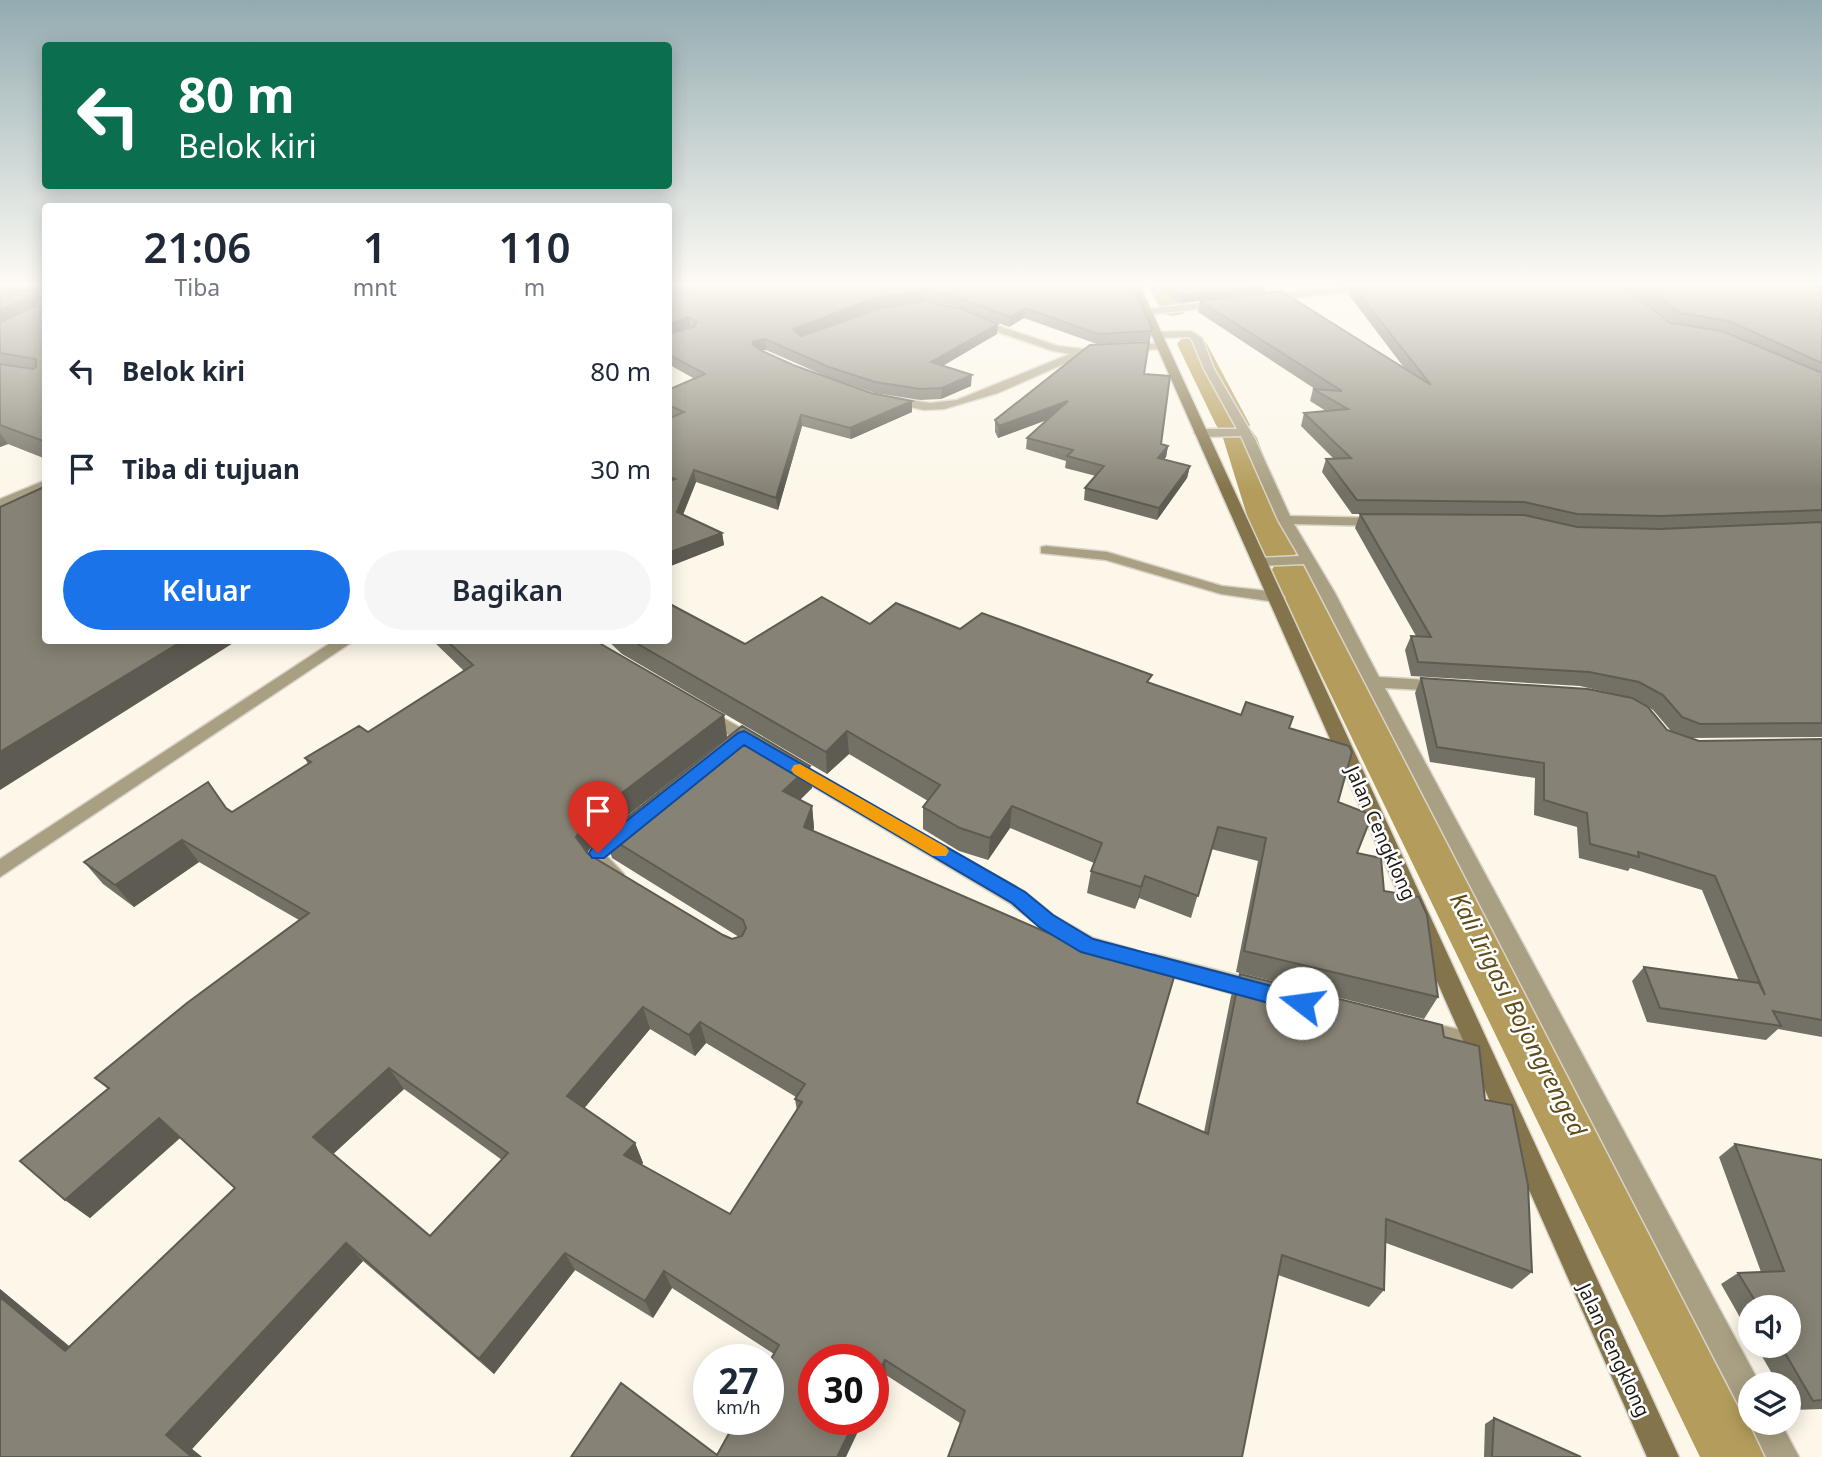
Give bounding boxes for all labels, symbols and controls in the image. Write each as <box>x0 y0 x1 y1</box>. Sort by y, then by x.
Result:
text: 80 m <box>178 61 295 127</box>
icon: left <box>63 70 154 161</box>
text: Belok kiri <box>178 124 317 167</box>
text: 21:06 <box>144 218 251 275</box>
text: 1 <box>363 218 387 275</box>
text: 110 <box>498 218 570 275</box>
text: Tiba <box>175 271 220 303</box>
text: mnt <box>353 271 397 303</box>
text: m <box>524 271 545 303</box>
icon: left <box>63 352 101 390</box>
text: Belok kiri <box>122 353 245 389</box>
text: 80 m <box>590 353 651 389</box>
icon: arrive <box>63 450 101 488</box>
text: Tiba di tujuan <box>122 451 300 487</box>
text: 30 m <box>590 451 651 487</box>
button: Keluar <box>63 550 350 630</box>
button: Bagikan <box>364 550 651 630</box>
street label: Jalan Cengklong <box>1339 760 1422 904</box>
pin <box>568 781 628 853</box>
icon: arrive <box>579 792 617 830</box>
water label: Kali Irigasi Bojongrenged <box>1443 886 1595 1143</box>
position arrow <box>1265 966 1339 1040</box>
street label: Jalan Cengklong <box>1571 1277 1656 1421</box>
map controls <box>1738 1295 1801 1435</box>
button: sound <box>1738 1295 1801 1358</box>
speed limit sign: 30 <box>798 1344 889 1435</box>
text: 27 <box>718 1357 759 1404</box>
button: layers <box>1738 1372 1801 1435</box>
text: km/h <box>716 1395 761 1419</box>

